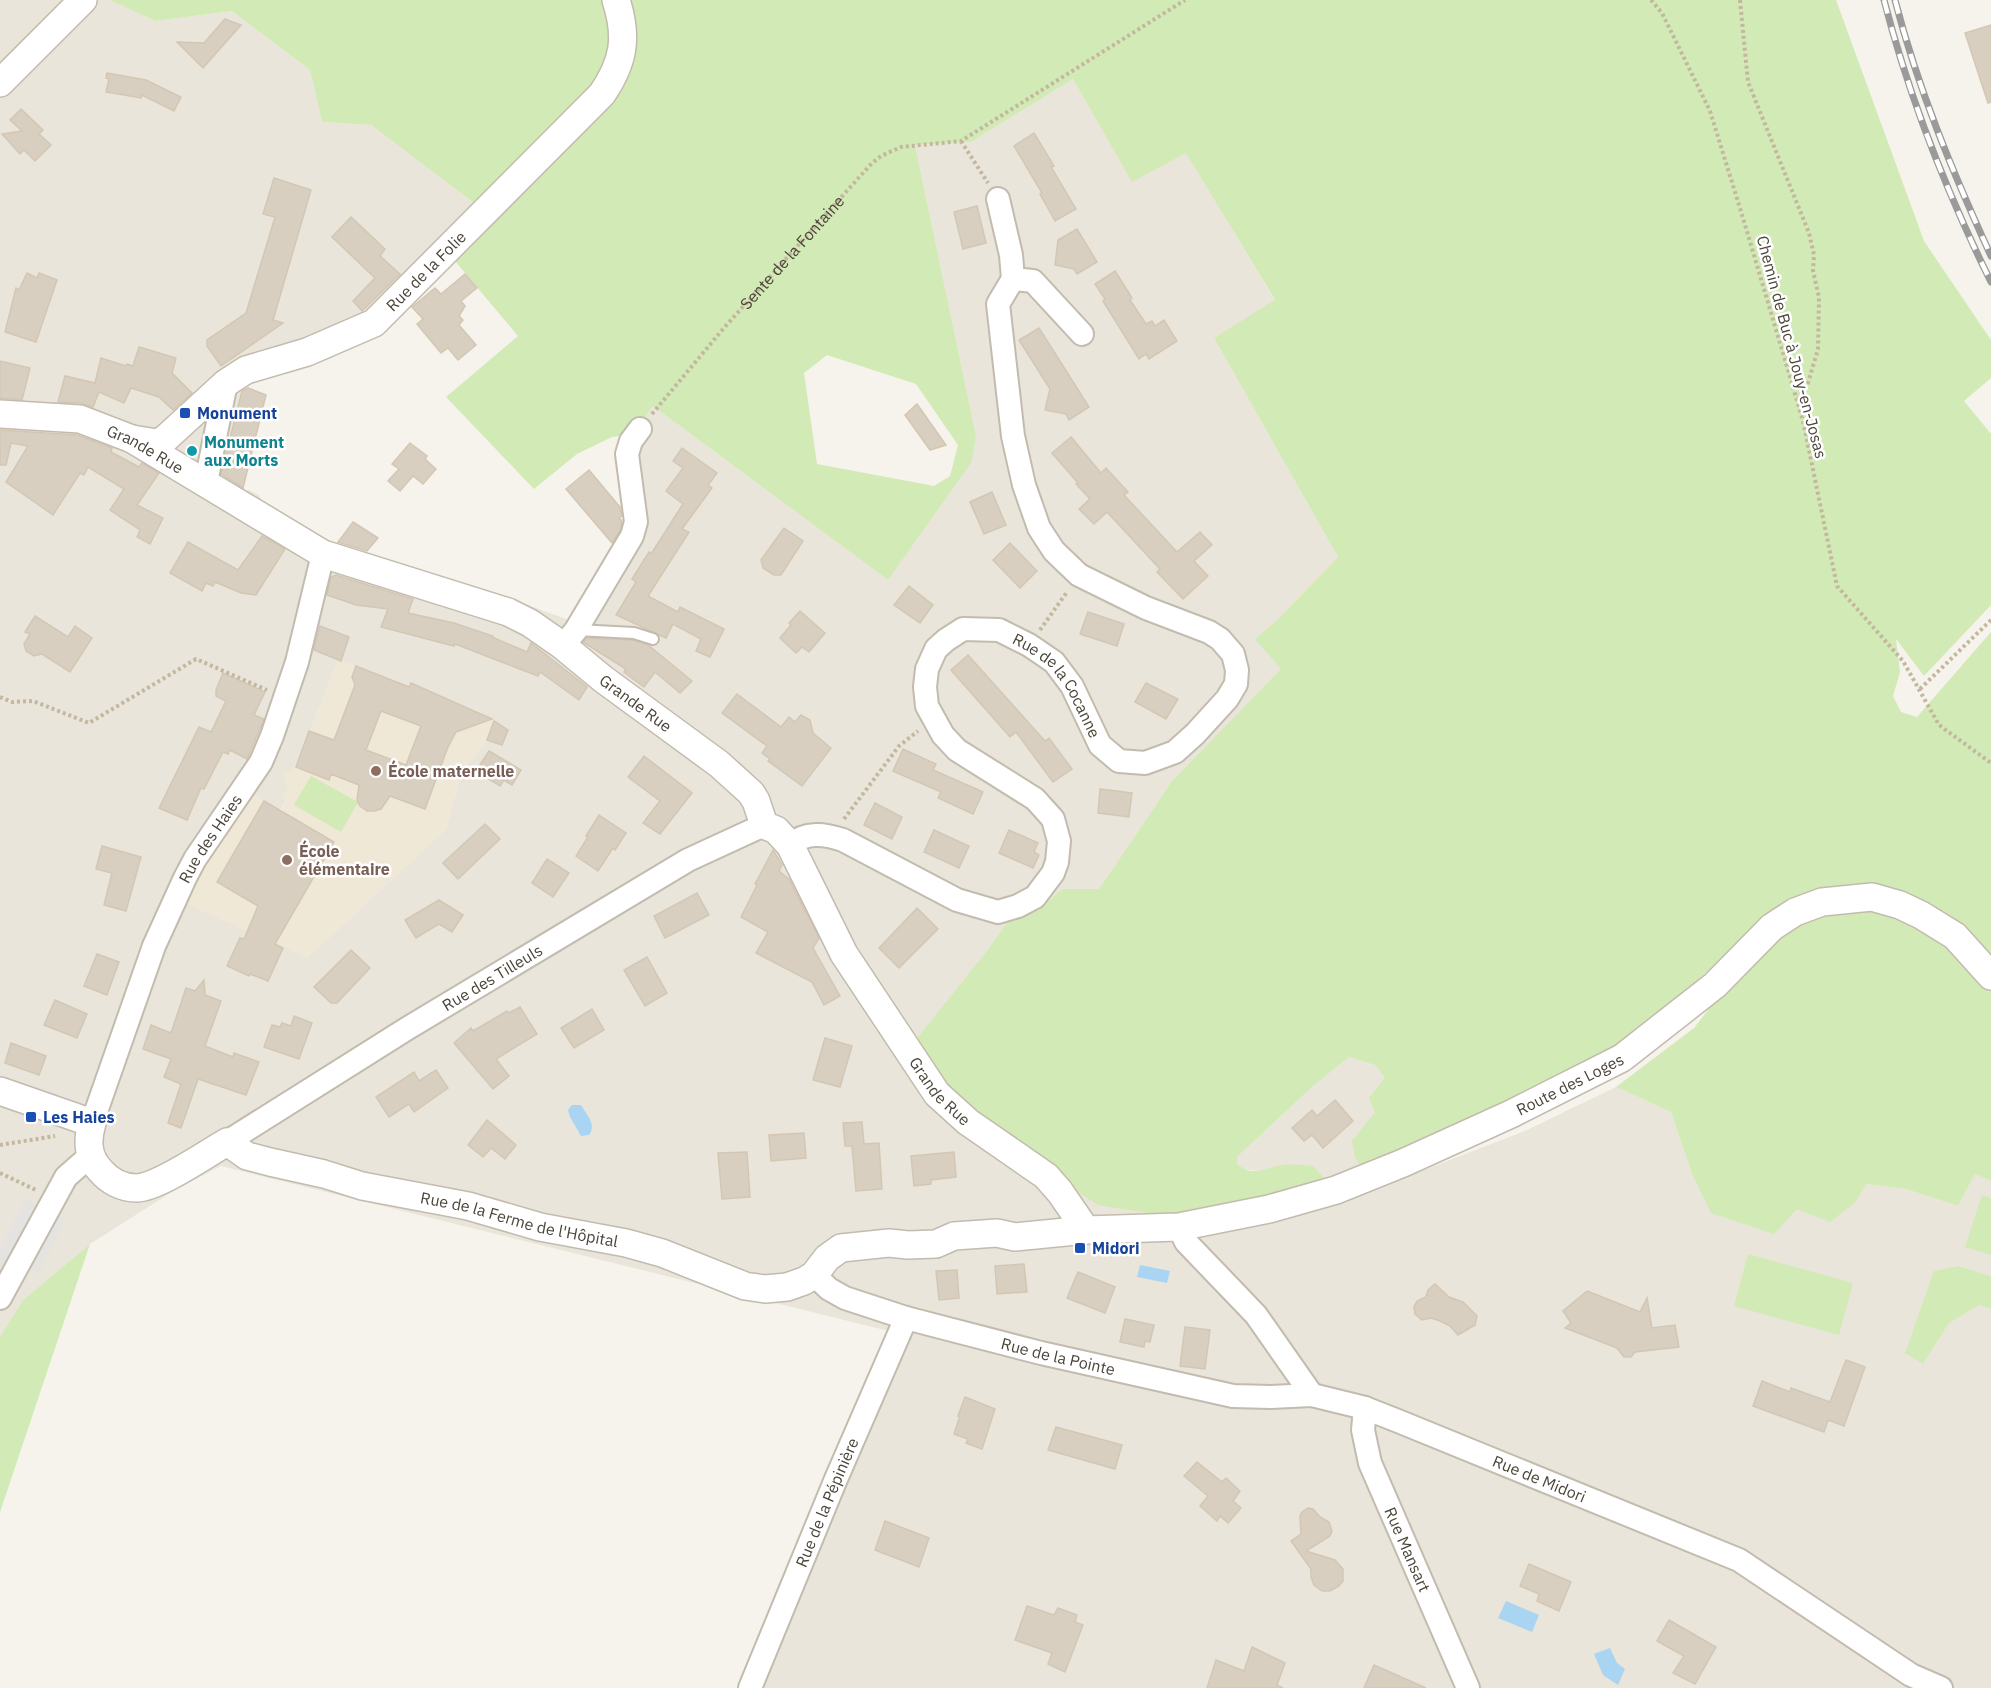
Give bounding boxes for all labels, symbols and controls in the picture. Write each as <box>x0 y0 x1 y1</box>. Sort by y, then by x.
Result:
street label: Sente de la Fontaine <box>736 191 848 313</box>
street label: Rue de la Folie <box>382 226 470 315</box>
street label: Chemin de Buc à Jouy-en-Josas <box>1753 233 1831 461</box>
place label: Monument <box>197 403 277 423</box>
marker: Monument <box>178 406 192 420</box>
street label: Grande Rue <box>104 420 187 478</box>
place label: Monument aux Morts <box>204 432 284 470</box>
marker: Monument aux Morts <box>185 444 199 458</box>
street label: Rue de la Cocanne <box>1009 629 1105 741</box>
street label: Grande Rue <box>596 670 676 736</box>
place label: École maternelle <box>388 760 514 781</box>
marker: École maternelle <box>369 764 383 778</box>
street label: Rue des Haies <box>174 790 246 886</box>
place label: École élémentaire <box>299 840 390 879</box>
marker: École élémentaire <box>280 853 294 867</box>
street label: Rue des Tilleuls <box>438 940 546 1015</box>
street label: Route des Loges <box>1513 1049 1627 1120</box>
street label: Grande Rue <box>905 1053 975 1130</box>
place label: Les Haies <box>43 1107 114 1127</box>
marker: Les Haies <box>24 1110 38 1124</box>
street label: Rue de la Ferme de l'Hôpital <box>419 1187 620 1251</box>
place label: Midori <box>1092 1238 1139 1258</box>
marker: Midori <box>1073 1241 1087 1255</box>
street label: Rue de la Pointe <box>999 1333 1117 1379</box>
street label: Rue de la Pépinière <box>791 1434 863 1570</box>
street label: Rue de Midori <box>1490 1451 1589 1507</box>
street label: Rue Mansart <box>1380 1504 1435 1595</box>

